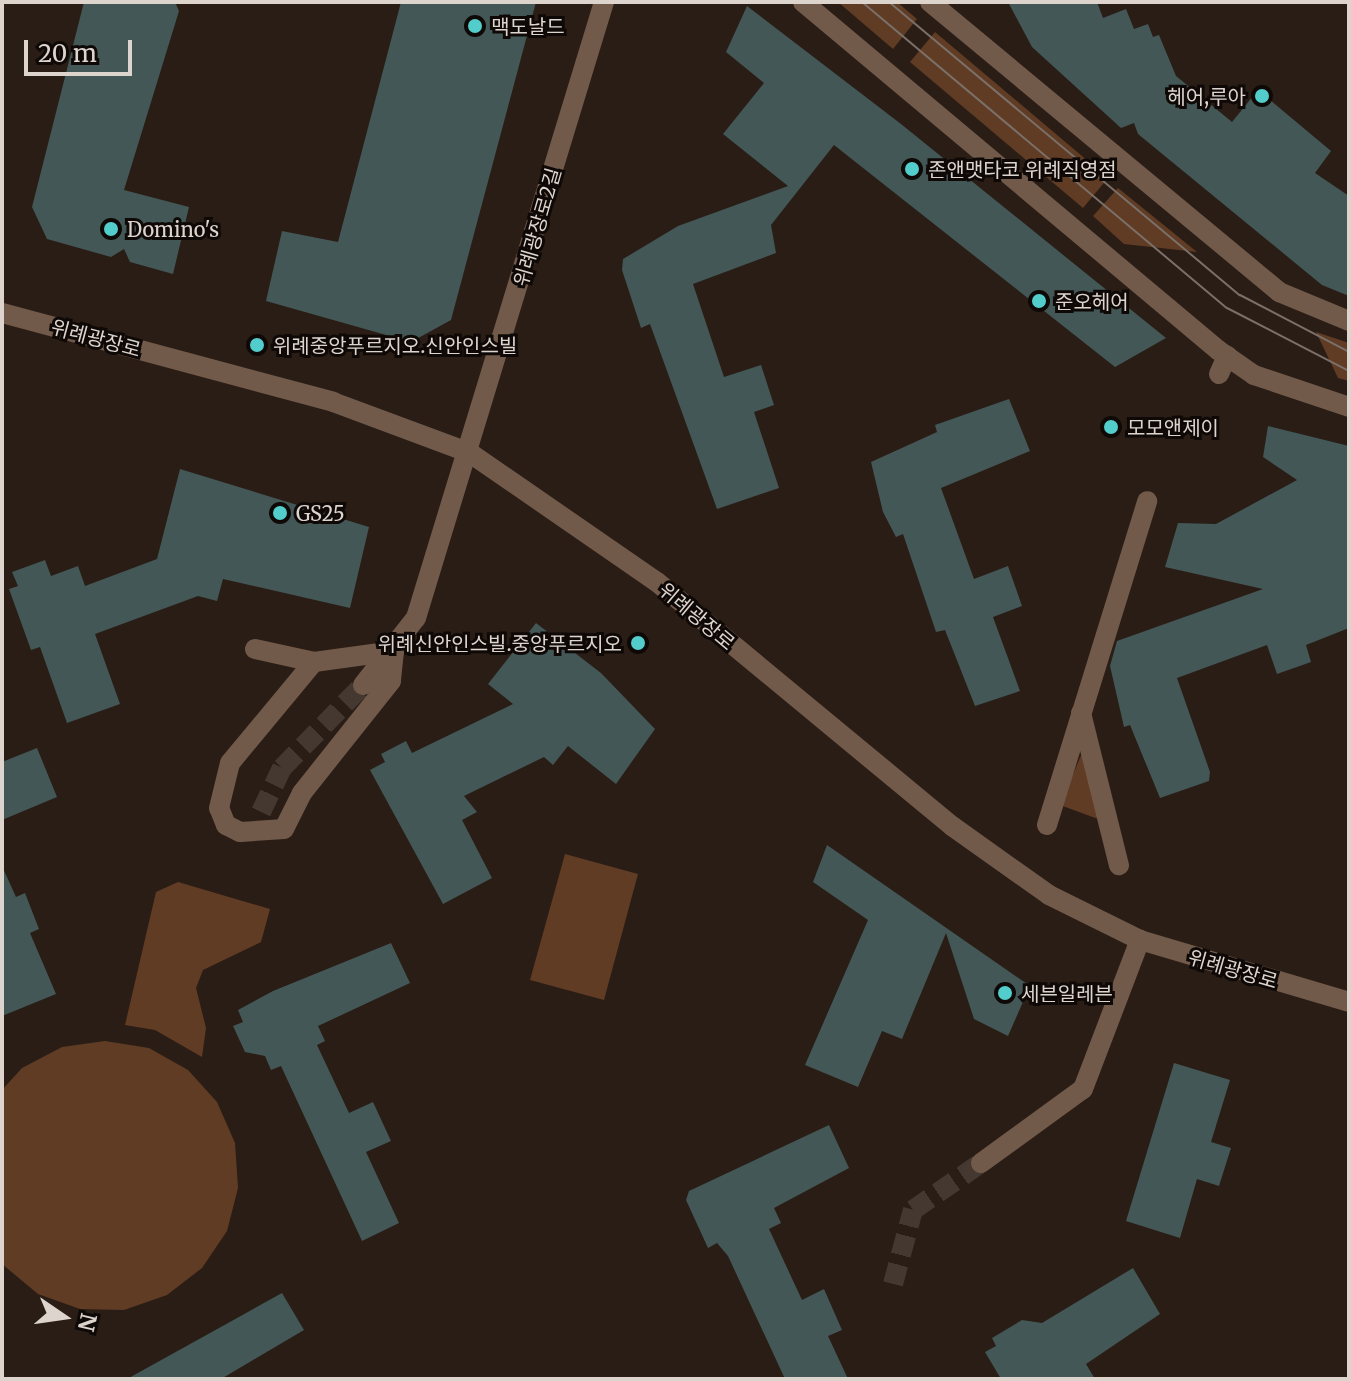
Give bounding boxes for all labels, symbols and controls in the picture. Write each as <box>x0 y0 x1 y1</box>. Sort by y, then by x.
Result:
place label: 맥도날드 <box>491 14 565 38</box>
marker: 맥도날드 <box>466 17 484 35</box>
scale bar <box>28 24 136 74</box>
text: 20 m <box>38 38 97 69</box>
place label: 헤어,루아 <box>1167 84 1246 108</box>
marker: 헤어,루아 <box>1253 87 1271 105</box>
place label: 존앤맷타코 위례직영점 <box>928 157 1117 181</box>
marker: 존앤맷타코 위례직영점 <box>903 160 921 178</box>
street label: 위례광장로2길 <box>509 165 565 289</box>
place label: Domino's <box>127 217 219 241</box>
marker: Domino's <box>102 220 120 238</box>
place label: 준오헤어 <box>1055 289 1129 313</box>
marker: 준오헤어 <box>1030 292 1048 310</box>
street label: 위례광장로 <box>48 315 144 361</box>
place label: 위례중앙푸르지오.신안인스빌 <box>273 333 517 357</box>
marker: 위례중앙푸르지오.신안인스빌 <box>248 336 266 354</box>
place label: 모모앤제이 <box>1127 415 1219 439</box>
marker: 모모앤제이 <box>1102 418 1120 436</box>
place label: GS25 <box>296 501 345 525</box>
marker: GS25 <box>271 504 289 522</box>
street label: 위례광장로 <box>654 577 740 655</box>
place label: 위례신안인스빌.중앙푸르지오 <box>378 631 622 655</box>
marker: 위례신안인스빌.중앙푸르지오 <box>629 634 647 652</box>
street label: 위례광장로 <box>1185 945 1281 993</box>
place label: 세븐일레븐 <box>1021 981 1113 1005</box>
marker: 세븐일레븐 <box>996 984 1014 1002</box>
north arrow <box>24 1277 104 1357</box>
text: N <box>72 1311 103 1334</box>

